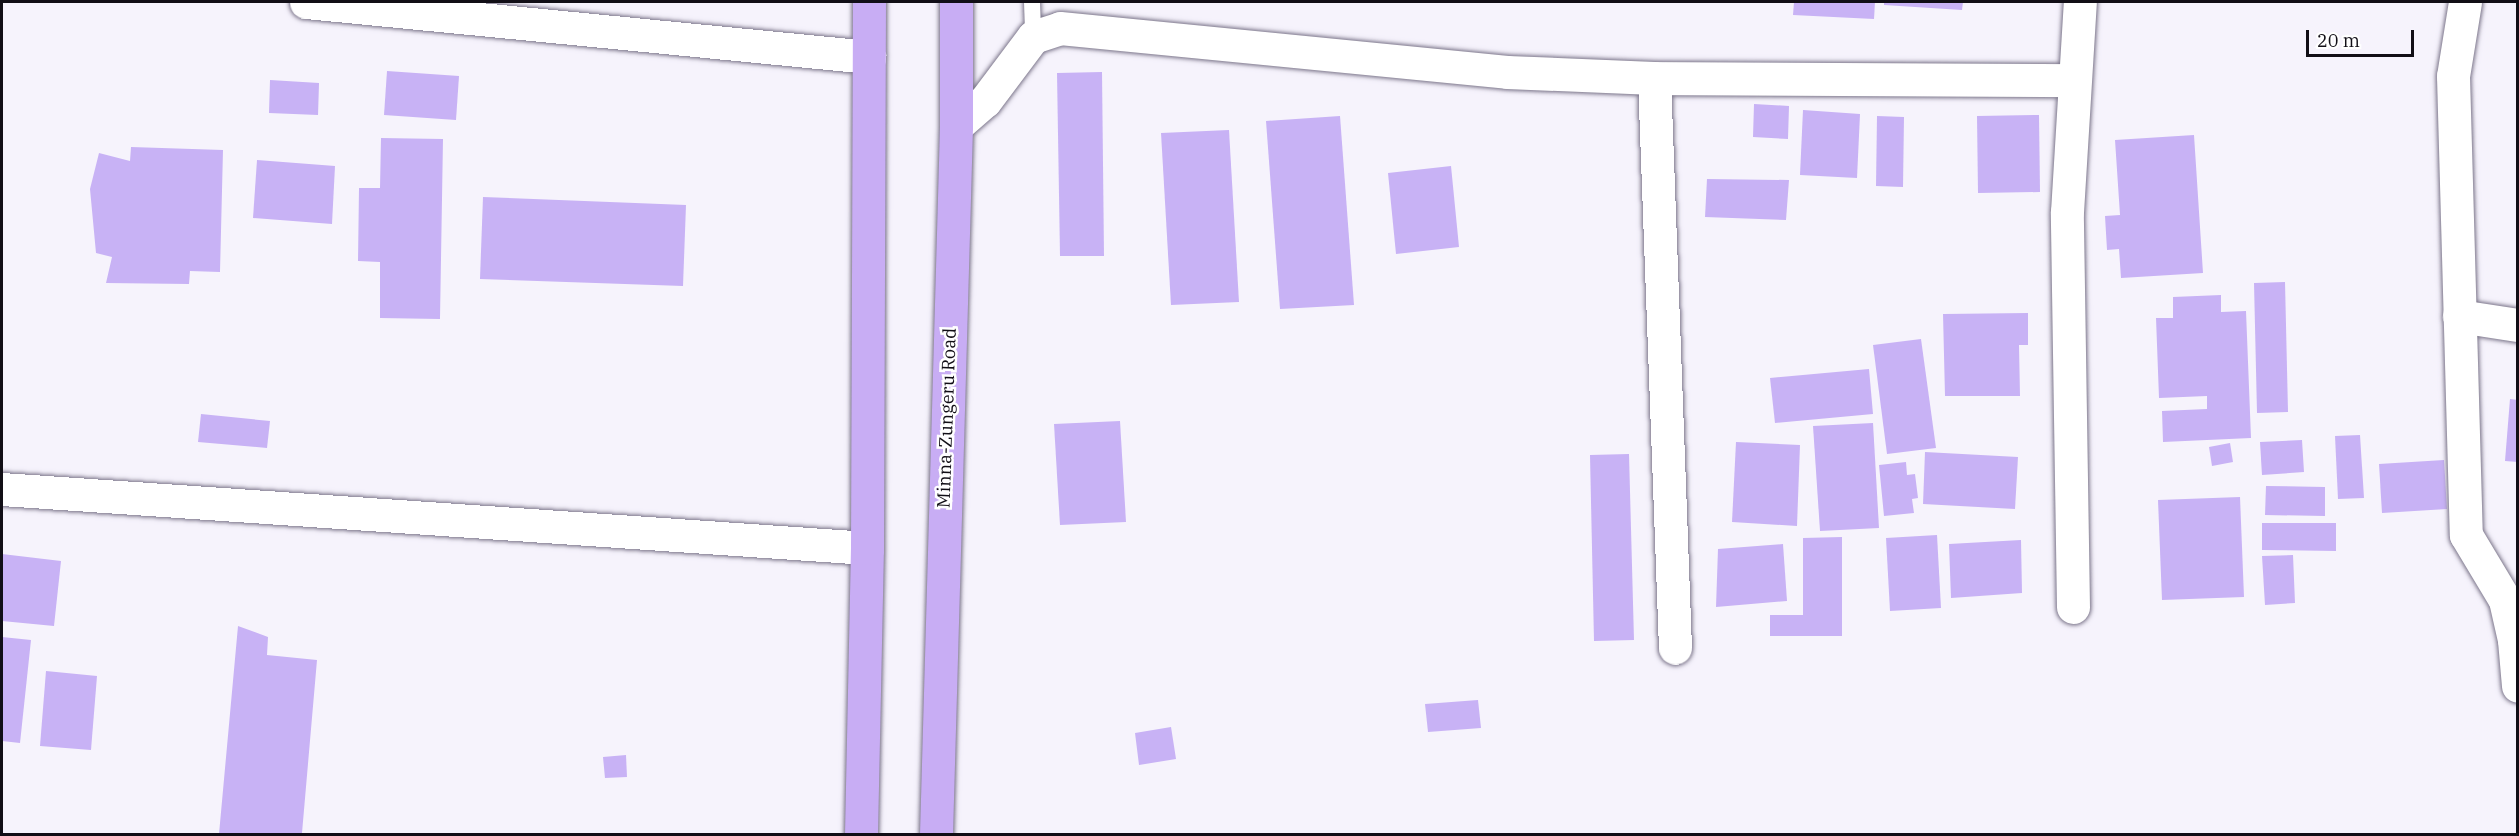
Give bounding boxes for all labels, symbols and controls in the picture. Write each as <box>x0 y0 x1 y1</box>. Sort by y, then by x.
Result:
scale bar <box>2309 18 2417 56</box>
text: 20 m <box>2317 29 2360 52</box>
street label: Minna-Zungeru Road <box>933 328 961 508</box>

